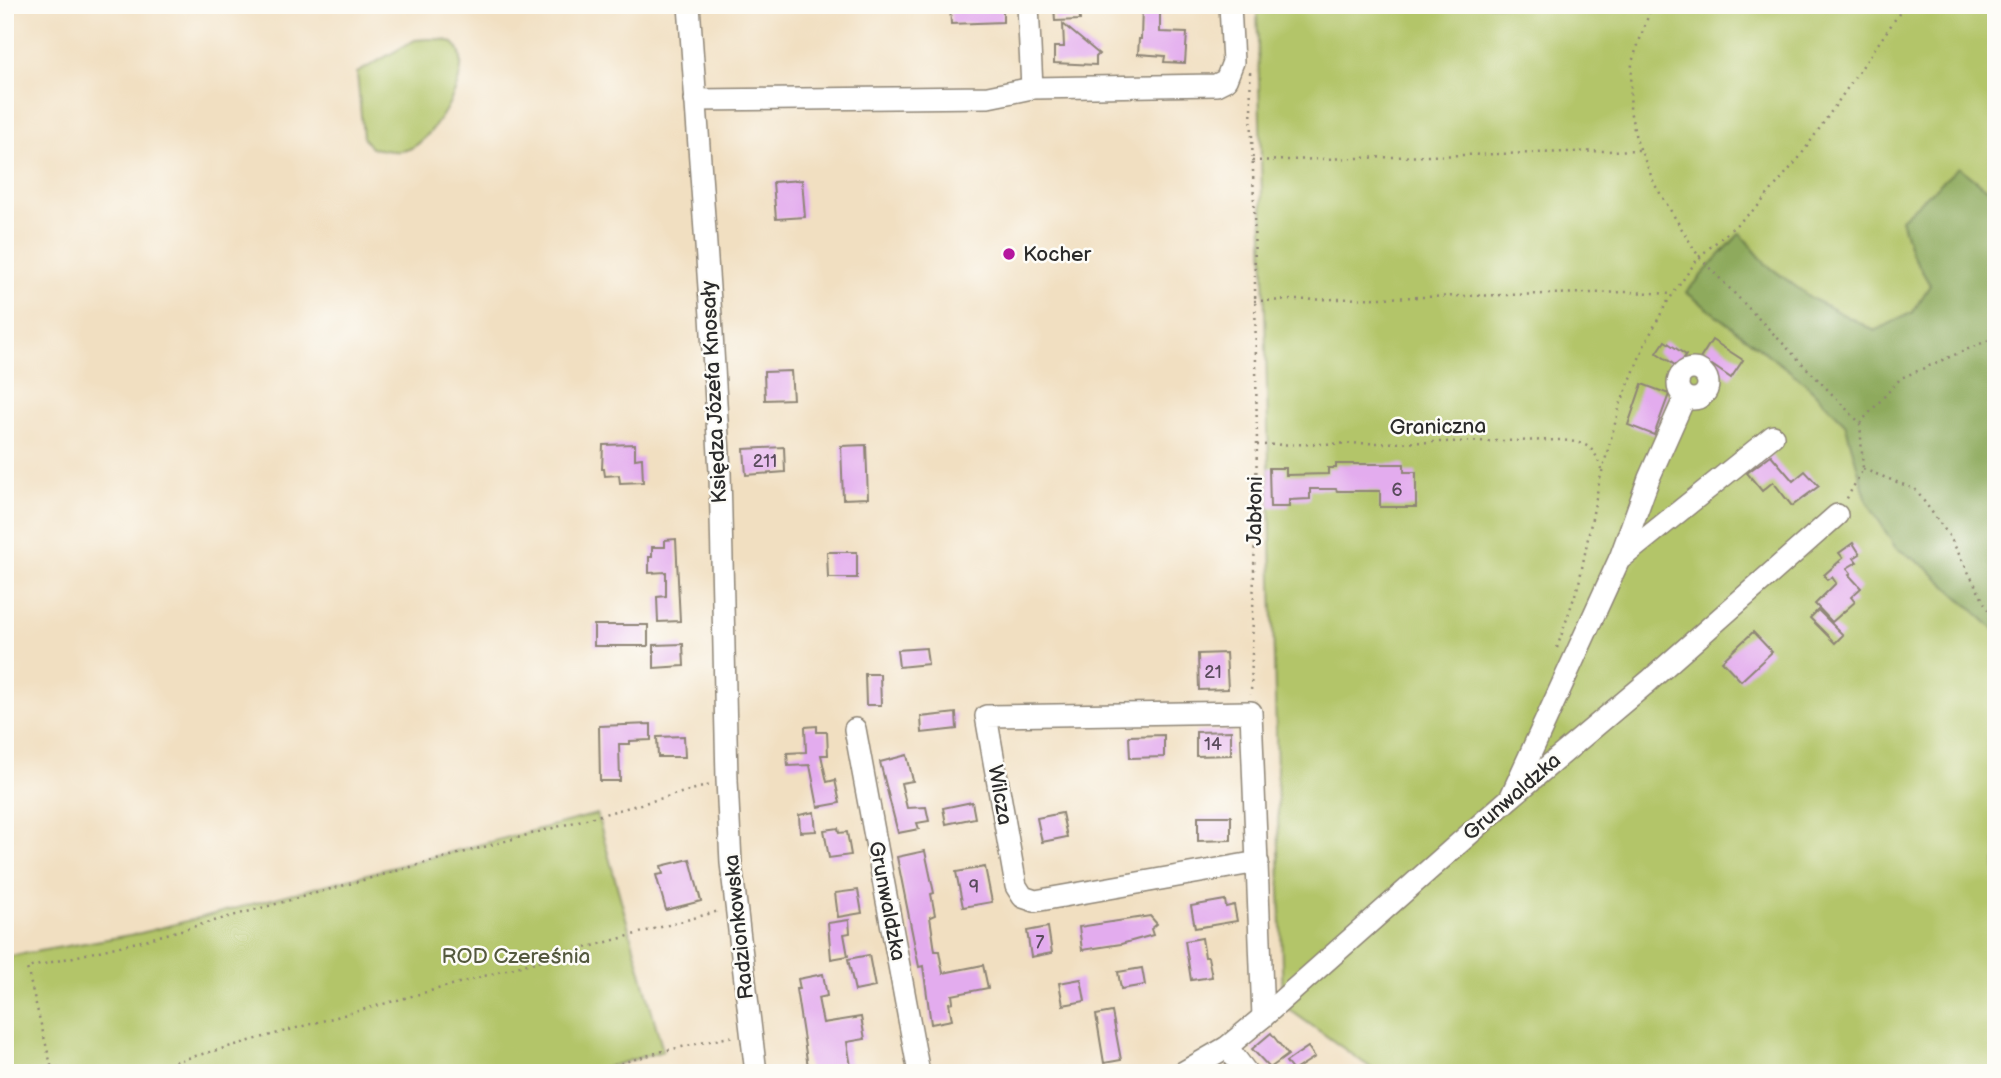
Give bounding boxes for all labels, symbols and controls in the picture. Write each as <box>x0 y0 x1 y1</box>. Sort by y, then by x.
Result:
place label: Kocher <box>1023 242 1091 267</box>
marker: Kocher <box>1001 246 1017 262</box>
street label: Księdza Józefa Knosały <box>696 280 732 504</box>
street label: Graniczna <box>1390 414 1486 440</box>
house number: 211 <box>753 451 777 472</box>
street label: Jabłoni <box>1242 476 1268 546</box>
house number: 6 <box>1392 480 1403 501</box>
house number: 21 <box>1204 662 1222 683</box>
house number: 14 <box>1204 734 1222 755</box>
street label: Grunwaldzka <box>1458 748 1566 846</box>
street label: Wilcza <box>982 763 1018 827</box>
street label: Grunwaldzka <box>863 839 911 963</box>
street label: Radzionkowska <box>719 853 759 1001</box>
house number: 9 <box>969 877 979 898</box>
house number: 7 <box>1036 932 1045 953</box>
park label: ROD Czereśnia <box>442 944 591 969</box>

